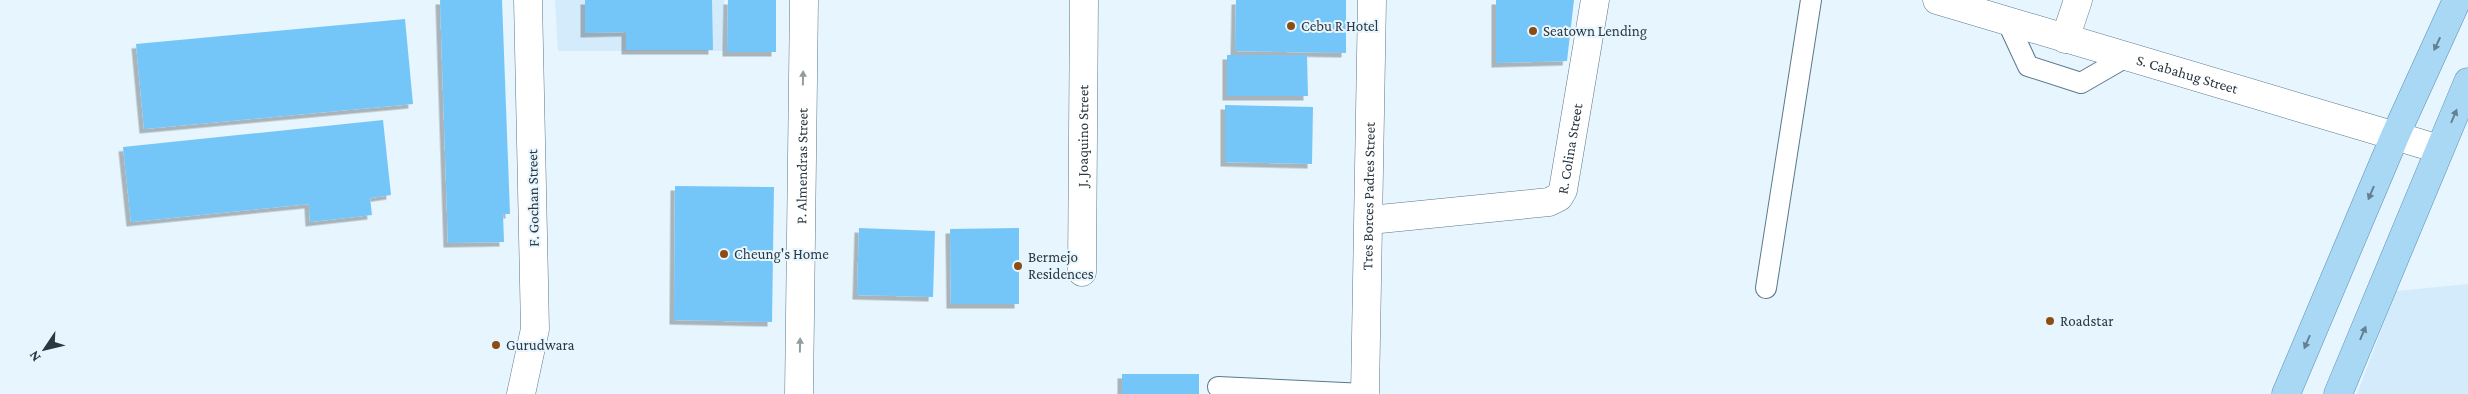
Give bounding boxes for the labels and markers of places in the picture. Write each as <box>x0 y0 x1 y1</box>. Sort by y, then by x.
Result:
place label: Cebu R Hotel <box>1301 18 1379 34</box>
marker: Cebu R Hotel <box>1285 20 1297 32</box>
place label: Seatown Lending <box>1543 23 1647 40</box>
marker: Seatown Lending <box>1527 25 1539 37</box>
place label: Cheung's Home <box>734 246 829 263</box>
marker: Cheung's Home <box>718 248 730 260</box>
place label: Bermejo Residences <box>1028 249 1094 282</box>
marker: Bermejo Residences <box>1012 260 1024 272</box>
place label: Roadstar <box>2060 313 2114 329</box>
marker: Roadstar <box>2044 315 2056 327</box>
place label: Gurudwara <box>506 337 575 353</box>
marker: Gurudwara <box>490 339 502 351</box>

